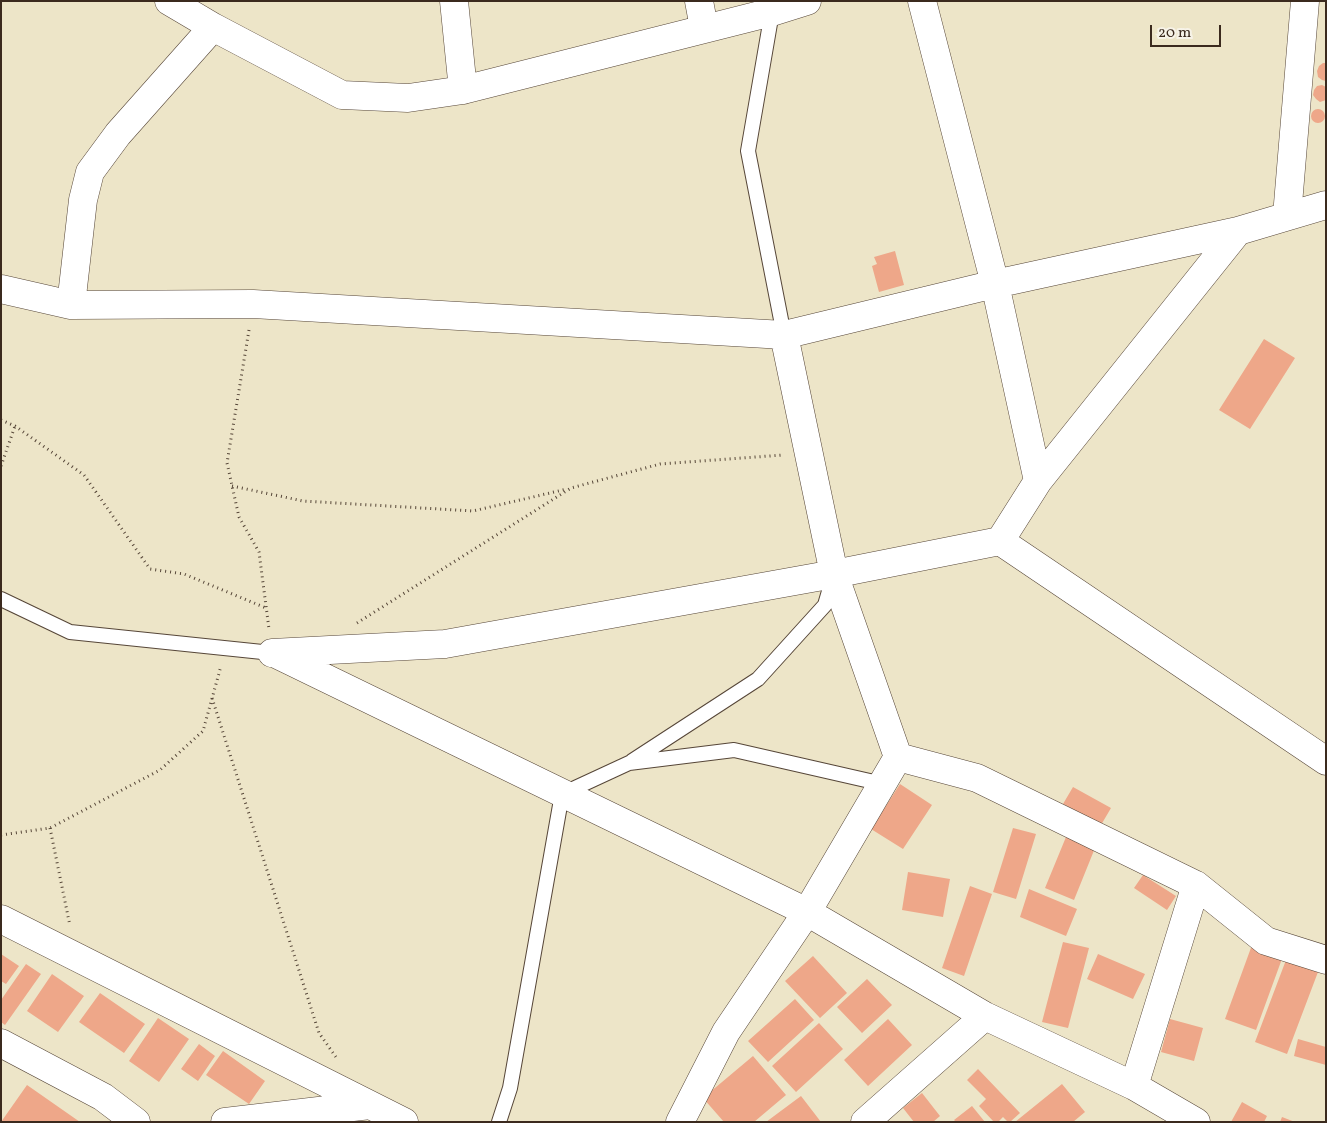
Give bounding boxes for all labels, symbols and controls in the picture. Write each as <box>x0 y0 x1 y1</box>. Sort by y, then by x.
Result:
scale bar <box>1152 15 1223 47</box>
text: 20 m <box>1158 23 1191 44</box>

